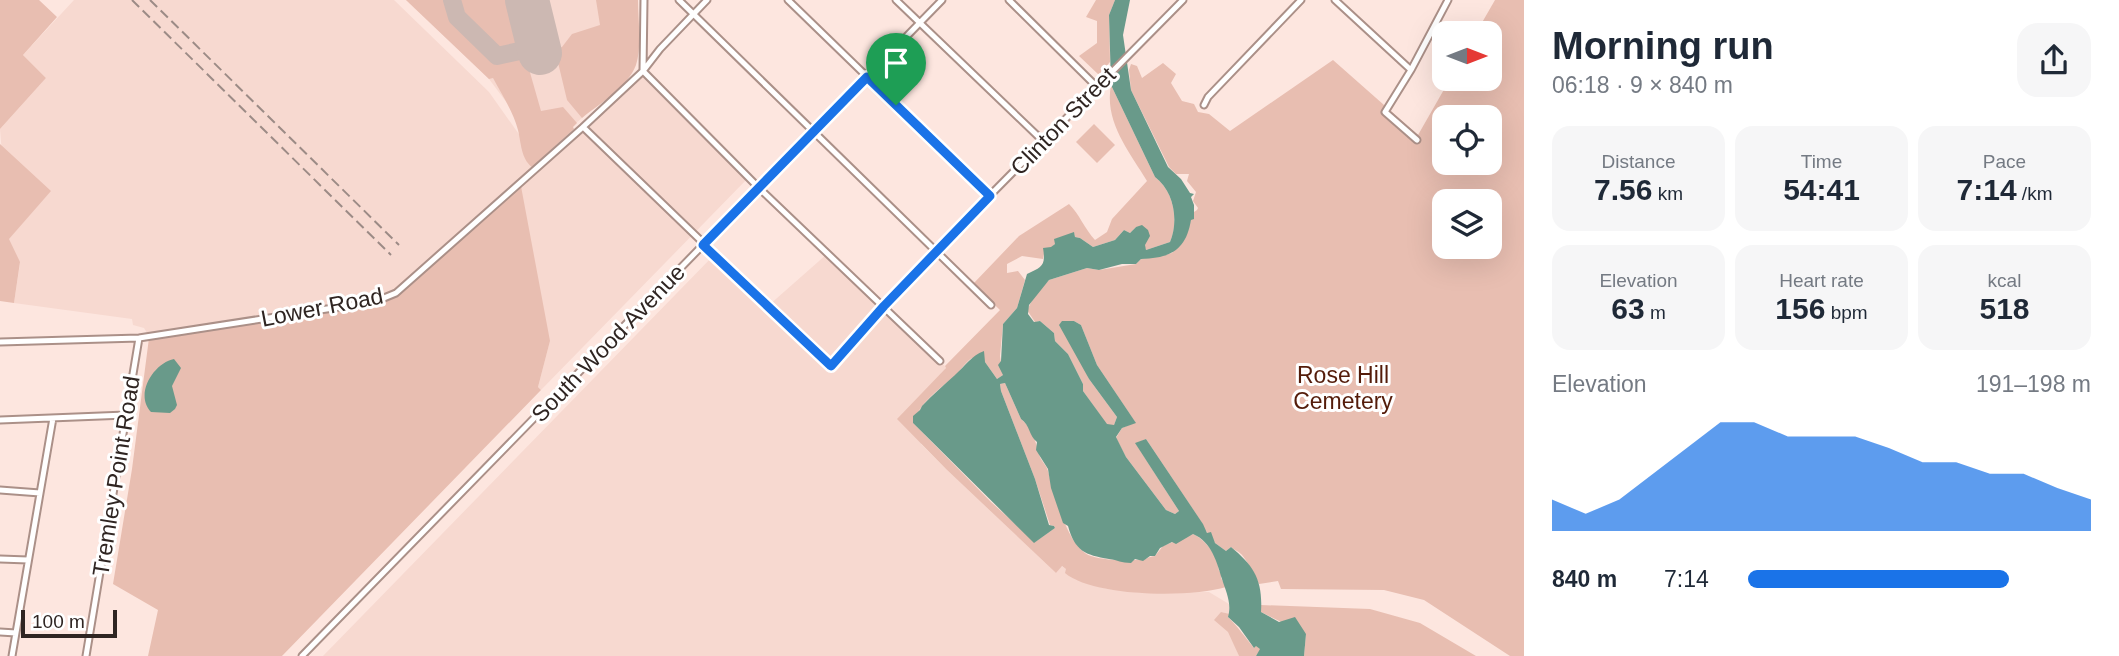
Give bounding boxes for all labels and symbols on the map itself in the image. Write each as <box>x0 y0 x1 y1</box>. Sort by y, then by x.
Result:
north arrow <box>1432 21 1502 91</box>
pin <box>866 33 926 105</box>
street label: Clinton Street <box>1005 61 1121 180</box>
street label: South Wood Avenue <box>526 259 690 427</box>
street label: Lower Road <box>259 282 385 332</box>
park label: Rose Hill Cemetery <box>1293 362 1393 414</box>
street label: Tremley Point Road <box>87 374 145 578</box>
scale bar <box>21 607 117 639</box>

